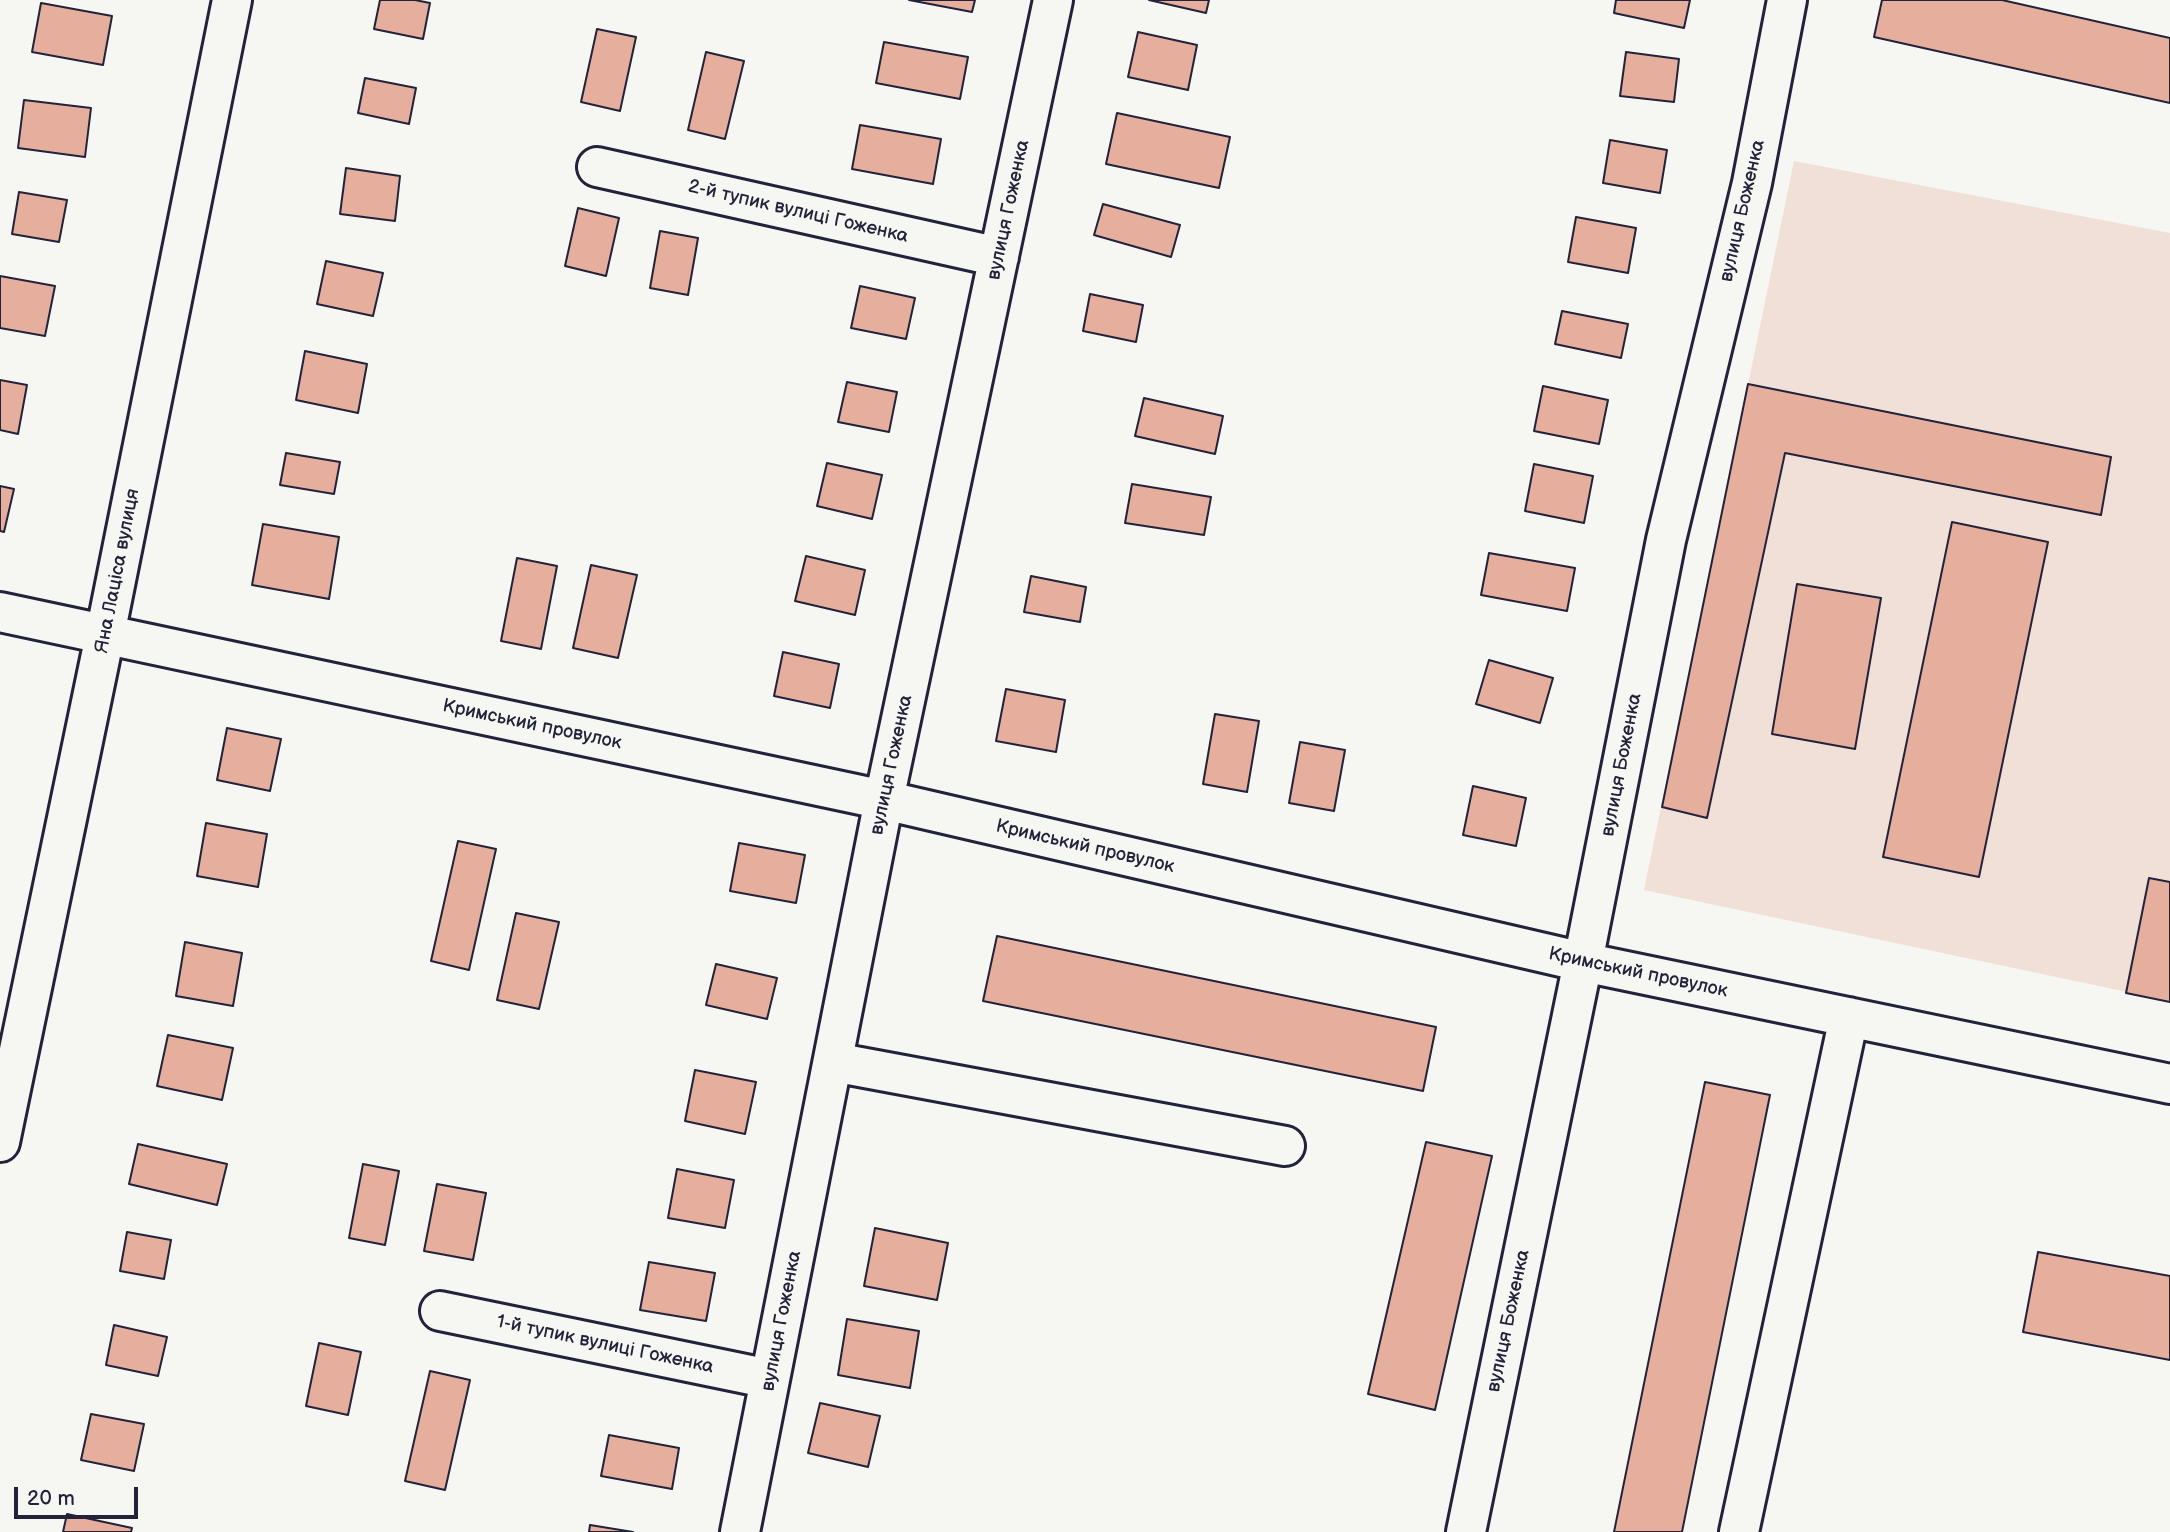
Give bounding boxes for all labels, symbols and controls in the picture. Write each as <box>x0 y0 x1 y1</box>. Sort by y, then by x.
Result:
street label: вулиця Гоженка <box>983 138 1035 282</box>
street label: вулиця Боженка <box>1716 138 1770 284</box>
street label: 2-й тупик вулиці Гоженка <box>686 176 910 248</box>
street label: Яна Лаціса вулиця <box>91 487 145 655</box>
street label: вулиця Боженка <box>1597 692 1647 838</box>
street label: вулиця Гоженка <box>866 693 918 837</box>
street label: Кримський провулок <box>440 695 624 755</box>
street label: Кримський провулок <box>993 815 1177 879</box>
street label: Кримський провулок <box>1546 943 1730 1003</box>
street label: вулиця Боженка <box>1483 1248 1535 1394</box>
street label: вулиця Гоженка <box>757 1249 807 1393</box>
street label: 1-й тупик вулиці Гоженка <box>494 1311 716 1379</box>
scale bar <box>18 1472 142 1516</box>
text: 20 m <box>27 1486 75 1511</box>

